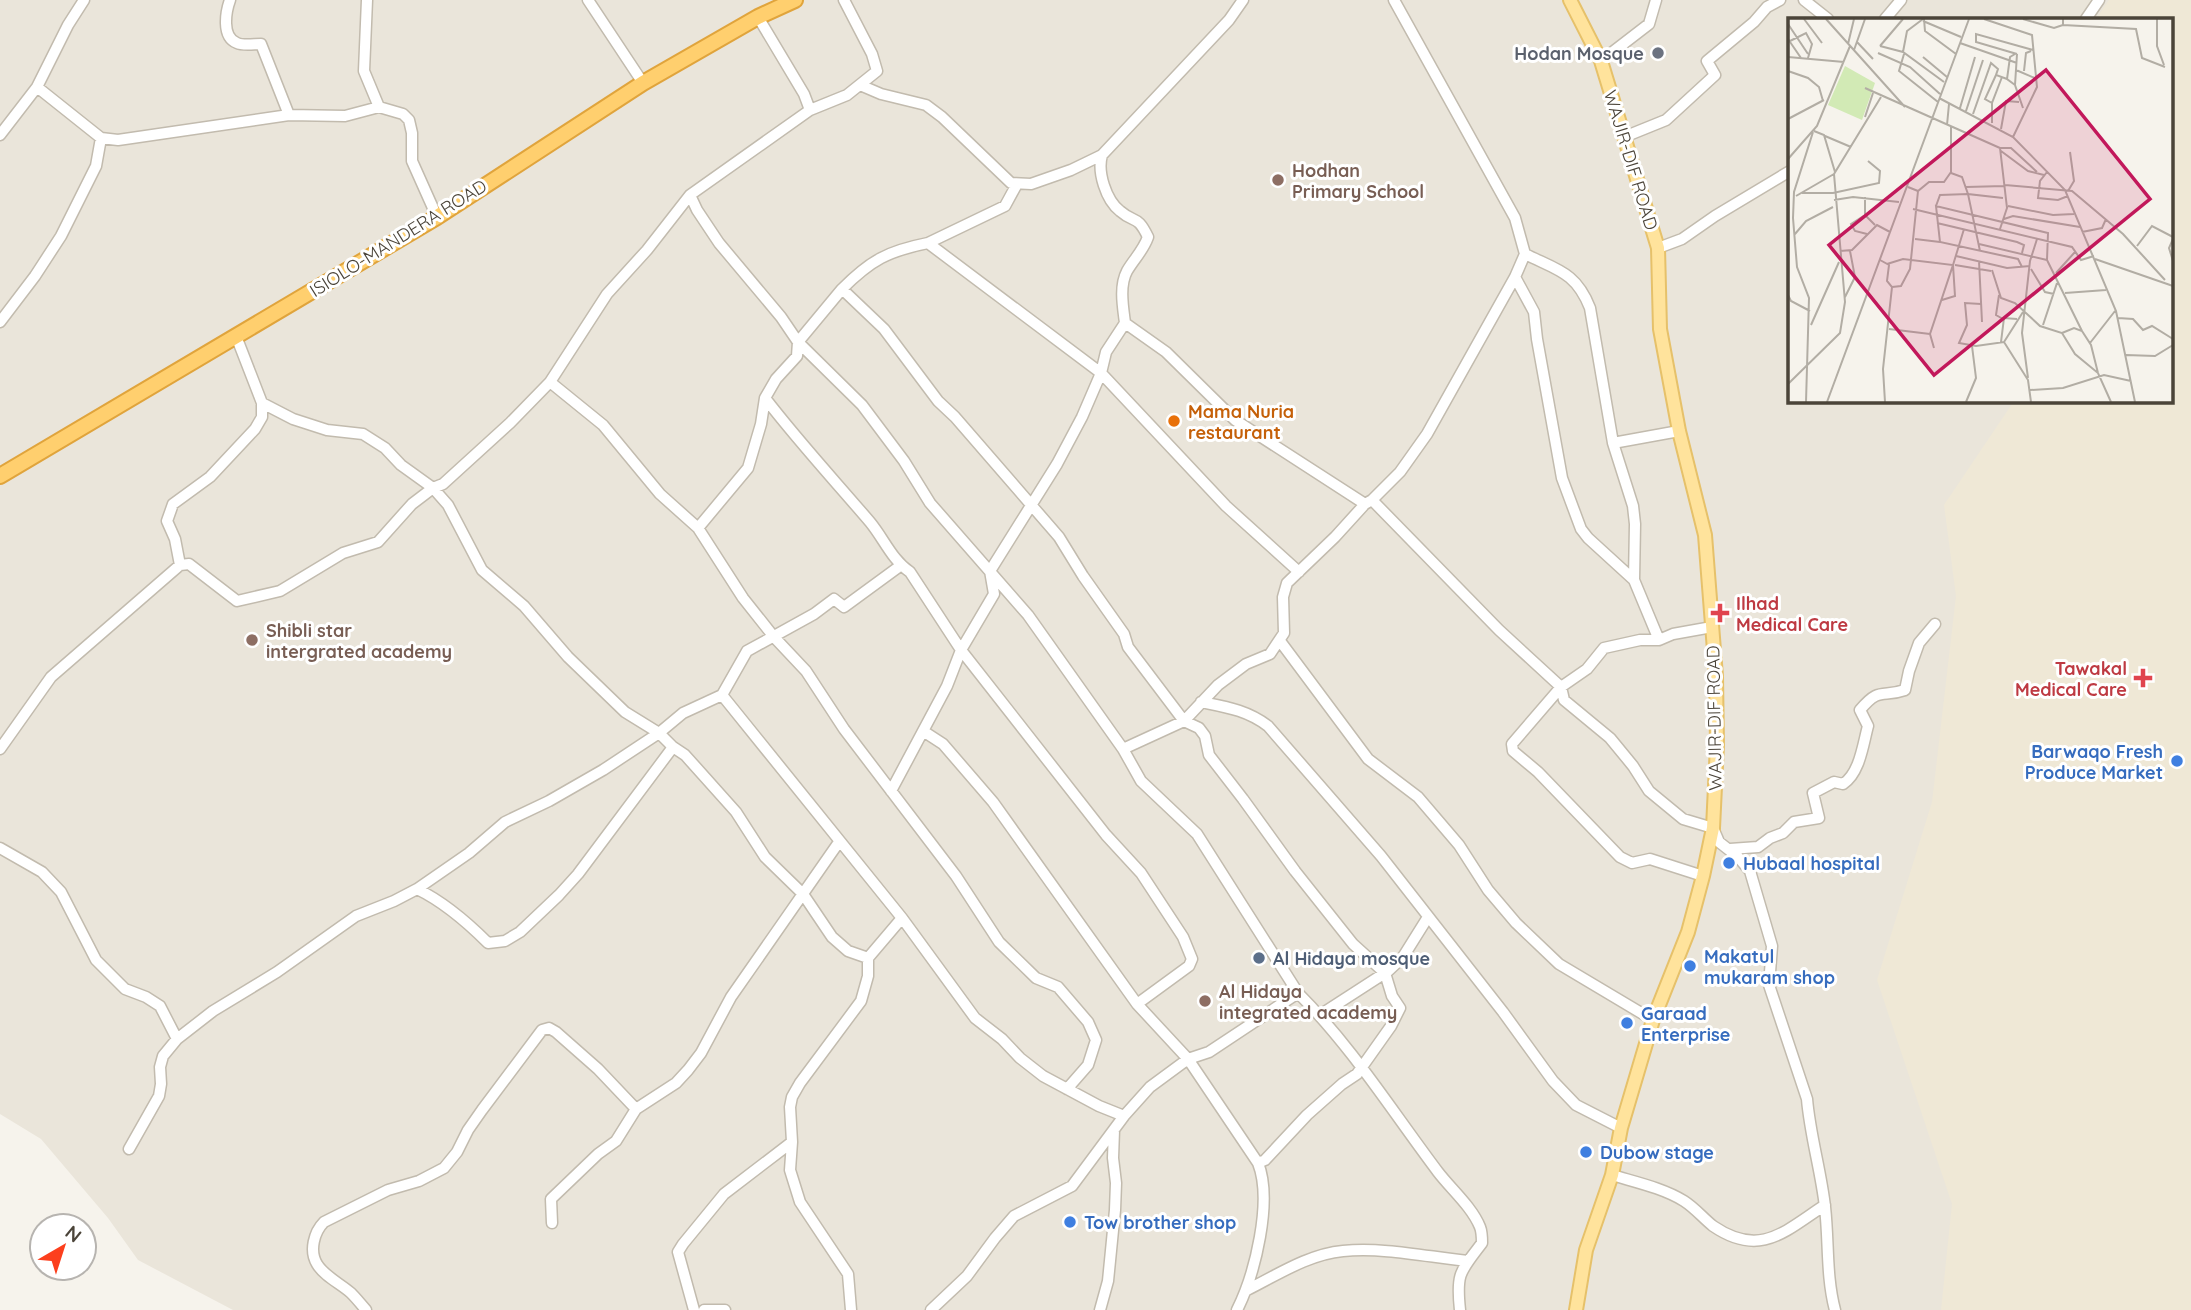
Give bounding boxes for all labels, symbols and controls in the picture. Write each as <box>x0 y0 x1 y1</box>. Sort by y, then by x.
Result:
inset map <box>1788 18 2174 402</box>
place label: Hodan Mosque <box>1514 42 1644 65</box>
marker: Hodan Mosque <box>1650 45 1666 61</box>
street label: WAJIR-DIF ROAD <box>1599 87 1663 233</box>
place label: Hodhan Primary School <box>1292 159 1424 203</box>
marker: Hodhan Primary School <box>1270 172 1286 188</box>
street label: ISIOLO-MANDERA ROAD <box>305 174 491 302</box>
place label: Mama Nuria restaurant <box>1188 400 1294 444</box>
marker: Mama Nuria restaurant <box>1166 413 1182 429</box>
place label: Ilhad Medical Care <box>1736 592 1848 636</box>
marker: Ilhad Medical Care <box>1710 603 1730 623</box>
place label: Shibli star intergrated academy <box>266 619 452 663</box>
marker: Shibli star intergrated academy <box>244 632 260 648</box>
street label: WAJIR-DIF ROAD <box>1701 645 1727 791</box>
place label: Tawakal Medical Care <box>2015 657 2127 701</box>
marker: Tawakal Medical Care <box>2133 668 2153 688</box>
place label: Barwaqo Fresh Produce Market <box>2025 740 2163 784</box>
marker: Barwaqo Fresh Produce Market <box>2169 753 2185 769</box>
place label: Hubaal hospital <box>1743 852 1880 875</box>
marker: Hubaal hospital <box>1721 855 1737 871</box>
place label: Makatul mukaram shop <box>1704 945 1835 989</box>
place label: Al Hidaya mosque <box>1273 947 1430 970</box>
marker: Al Hidaya mosque <box>1251 950 1267 966</box>
marker: Makatul mukaram shop <box>1682 958 1698 974</box>
place label: Al Hidaya integrated academy <box>1219 980 1397 1024</box>
marker: Al Hidaya integrated academy <box>1197 993 1213 1009</box>
place label: Garaad Enterprise <box>1641 1002 1730 1046</box>
marker: Garaad Enterprise <box>1619 1015 1635 1031</box>
place label: Dubow stage <box>1600 1141 1714 1164</box>
marker: Dubow stage <box>1578 1144 1594 1160</box>
place label: Tow brother shop <box>1084 1211 1236 1234</box>
north arrow <box>28 1212 98 1282</box>
marker: Tow brother shop <box>1062 1214 1078 1230</box>
text: N <box>61 1220 87 1248</box>

